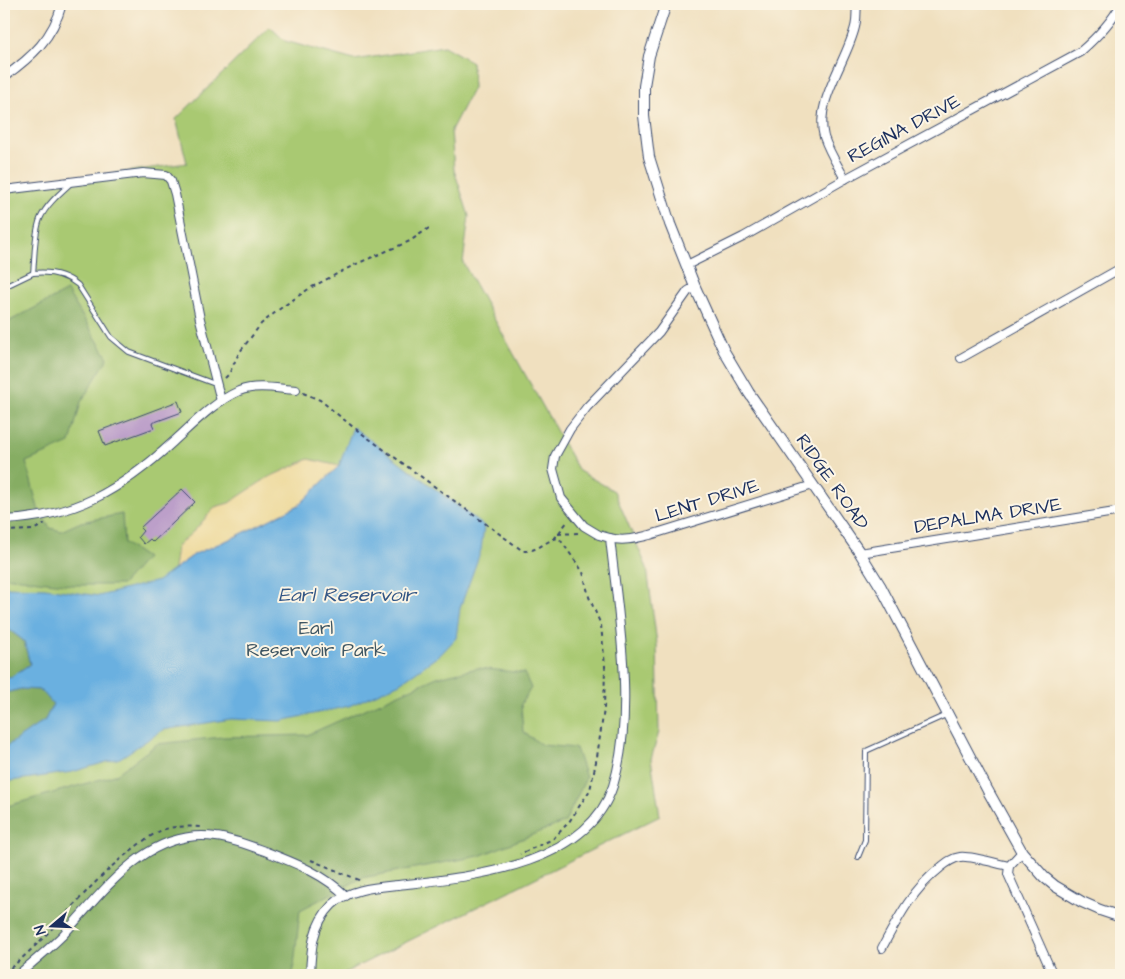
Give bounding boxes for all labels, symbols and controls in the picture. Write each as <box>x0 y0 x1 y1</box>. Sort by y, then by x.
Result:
street label: REGINA DRIVE <box>843 88 965 170</box>
street label: RIDGE ROAD <box>789 429 875 535</box>
street label: LENT DRIVE <box>652 472 762 530</box>
street label: DEPALMA DRIVE <box>913 491 1063 541</box>
water label: Earl Reservoir <box>279 581 417 609</box>
park label: Earl Reservoir Park <box>246 615 386 664</box>
north arrow <box>28 902 78 952</box>
text: N <box>30 922 52 937</box>

